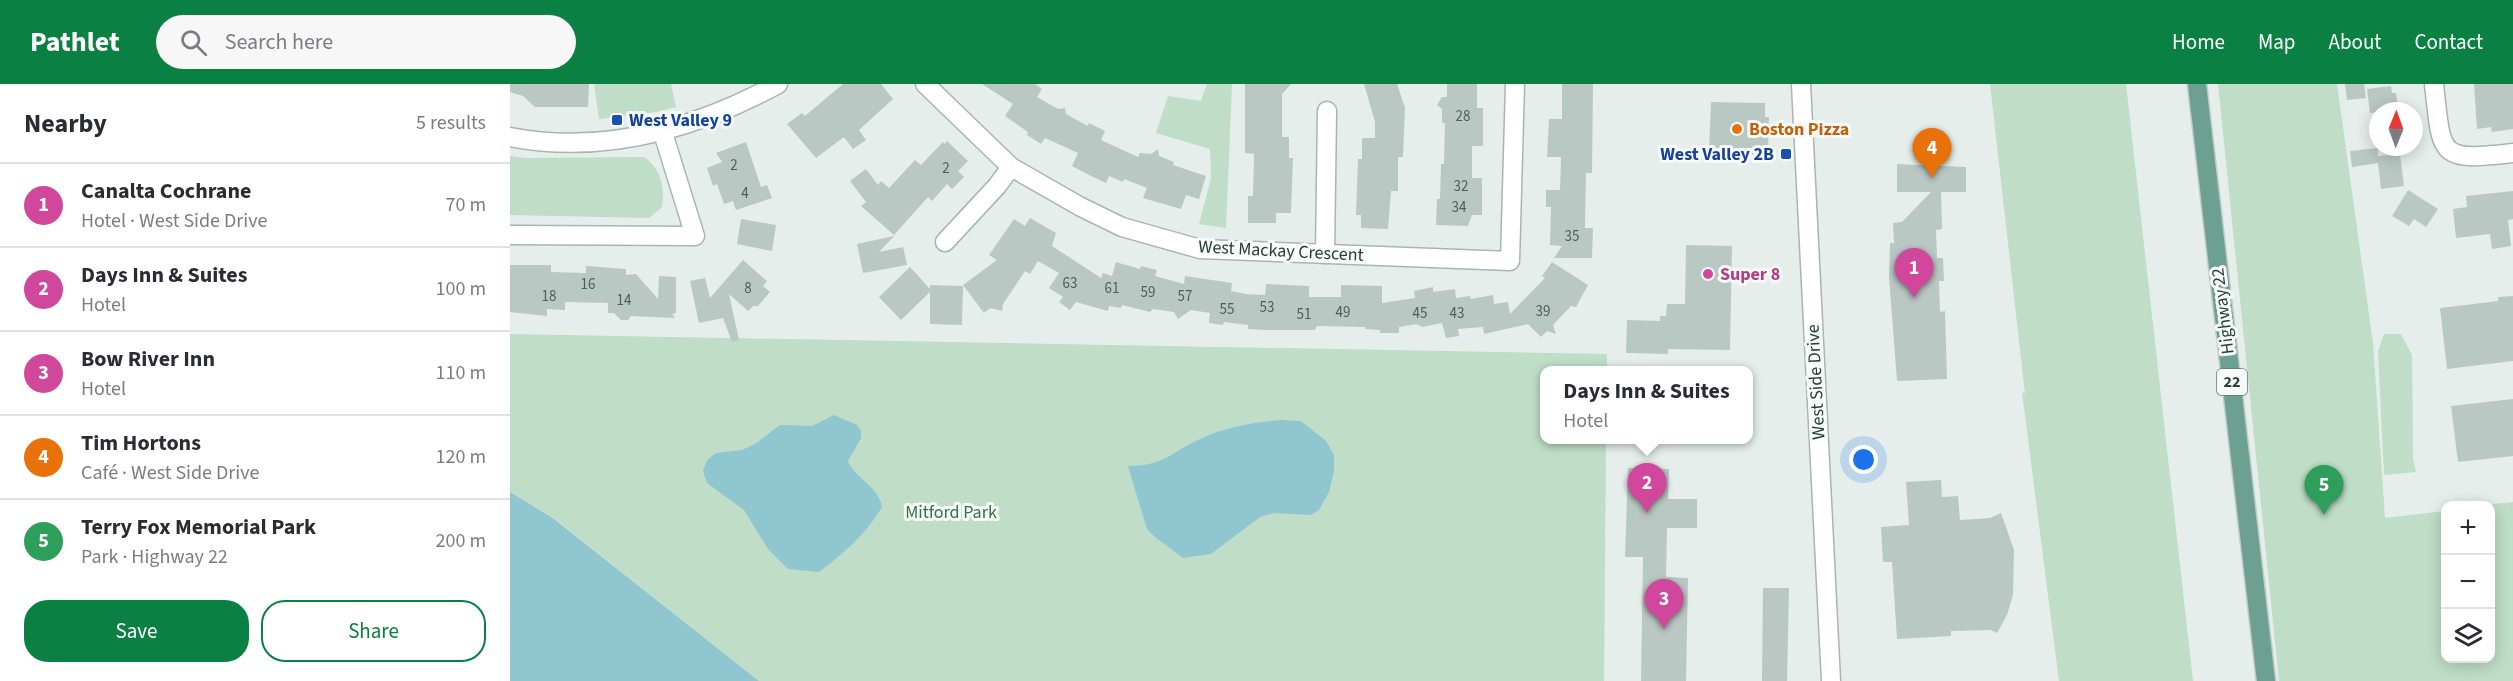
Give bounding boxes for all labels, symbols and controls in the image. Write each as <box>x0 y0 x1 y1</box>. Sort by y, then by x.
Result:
search box <box>156 15 576 69</box>
text: Pathlet <box>30 22 120 62</box>
icon: search <box>177 26 210 59</box>
text: Search here <box>225 26 333 58</box>
text: Home <box>2172 27 2225 57</box>
text: Map <box>2258 27 2296 57</box>
text: About <box>2329 27 2381 57</box>
text: Contact <box>2414 27 2483 57</box>
north arrow <box>2369 102 2423 156</box>
text: Nearby <box>24 105 107 142</box>
house number: 28 <box>1456 106 1470 127</box>
place label: West Valley 9 <box>629 108 732 133</box>
text: 5 results <box>416 109 486 137</box>
marker: West Valley 9 <box>610 113 624 127</box>
place label: Boston Pizza <box>1749 117 1849 142</box>
marker: Boston Pizza <box>1730 122 1744 136</box>
pin: 4 <box>1912 128 1952 178</box>
place label: West Valley 2B <box>1660 142 1774 167</box>
marker: West Valley 2B <box>1779 147 1793 161</box>
house number: 2 <box>730 155 738 176</box>
house number: 2 <box>942 158 950 179</box>
text: Canalta Cochrane <box>81 175 251 207</box>
house number: 32 <box>1454 176 1468 197</box>
house number: 4 <box>741 183 749 204</box>
text: 1 <box>38 191 49 219</box>
text: 70 m <box>446 191 486 219</box>
house number: 34 <box>1452 197 1467 218</box>
text: Hotel · West Side Drive <box>81 207 267 235</box>
house number: 35 <box>1565 226 1579 247</box>
street label: West Mackay Crescent <box>1198 234 1364 268</box>
pin: 1 <box>1894 248 1934 298</box>
text: Days Inn & Suites <box>81 259 247 291</box>
place label: Super 8 <box>1720 262 1780 287</box>
street label: Highway 22 <box>2205 266 2241 356</box>
marker: Super 8 <box>1701 267 1715 281</box>
house number: 63 <box>1063 273 1077 294</box>
house number: 16 <box>581 274 595 295</box>
text: 2 <box>38 275 49 303</box>
text: 100 m <box>436 275 486 303</box>
house number: 8 <box>744 278 752 299</box>
house number: 61 <box>1105 278 1119 299</box>
house number: 59 <box>1141 282 1155 303</box>
house number: 18 <box>542 286 556 307</box>
house number: 57 <box>1178 286 1192 307</box>
house number: 14 <box>617 290 632 311</box>
text: Hotel <box>81 291 126 319</box>
house number: 53 <box>1260 297 1274 318</box>
house number: 55 <box>1220 299 1234 320</box>
house number: 39 <box>1536 301 1550 322</box>
house number: 49 <box>1336 302 1350 323</box>
house number: 45 <box>1413 303 1427 324</box>
house number: 43 <box>1450 303 1464 324</box>
house number: 51 <box>1297 304 1311 325</box>
street label: West Side Drive <box>1800 324 1832 440</box>
text: Bow River Inn <box>81 343 215 375</box>
text: 3 <box>38 359 49 387</box>
text: 110 m <box>436 359 486 387</box>
popup <box>1540 366 1753 444</box>
road number: 22 <box>2217 369 2247 395</box>
text: Hotel <box>81 375 126 403</box>
text: Days Inn & Suites <box>1563 375 1730 407</box>
text: Hotel <box>1563 407 1608 435</box>
text: Tim Hortons <box>81 427 201 459</box>
text: 4 <box>38 443 49 471</box>
text: 120 m <box>436 443 486 471</box>
your location <box>1849 445 1878 474</box>
text: Café · West Side Drive <box>81 459 259 487</box>
pin: 2 <box>1628 464 1666 513</box>
pin: 5 <box>2304 466 2344 515</box>
park label: Mitford Park <box>905 500 997 525</box>
map controls <box>2441 501 2495 663</box>
button: + <box>2441 501 2495 555</box>
text: Terry Fox Memorial Park <box>81 511 316 543</box>
text: 5 <box>38 527 49 555</box>
text: 200 m <box>436 527 486 555</box>
text: Park · Highway 22 <box>81 543 228 571</box>
button: − <box>2441 555 2495 609</box>
pin: 3 <box>1644 580 1684 629</box>
button: Save <box>24 600 249 662</box>
button: Share <box>261 600 486 662</box>
button: layers <box>2441 609 2495 663</box>

